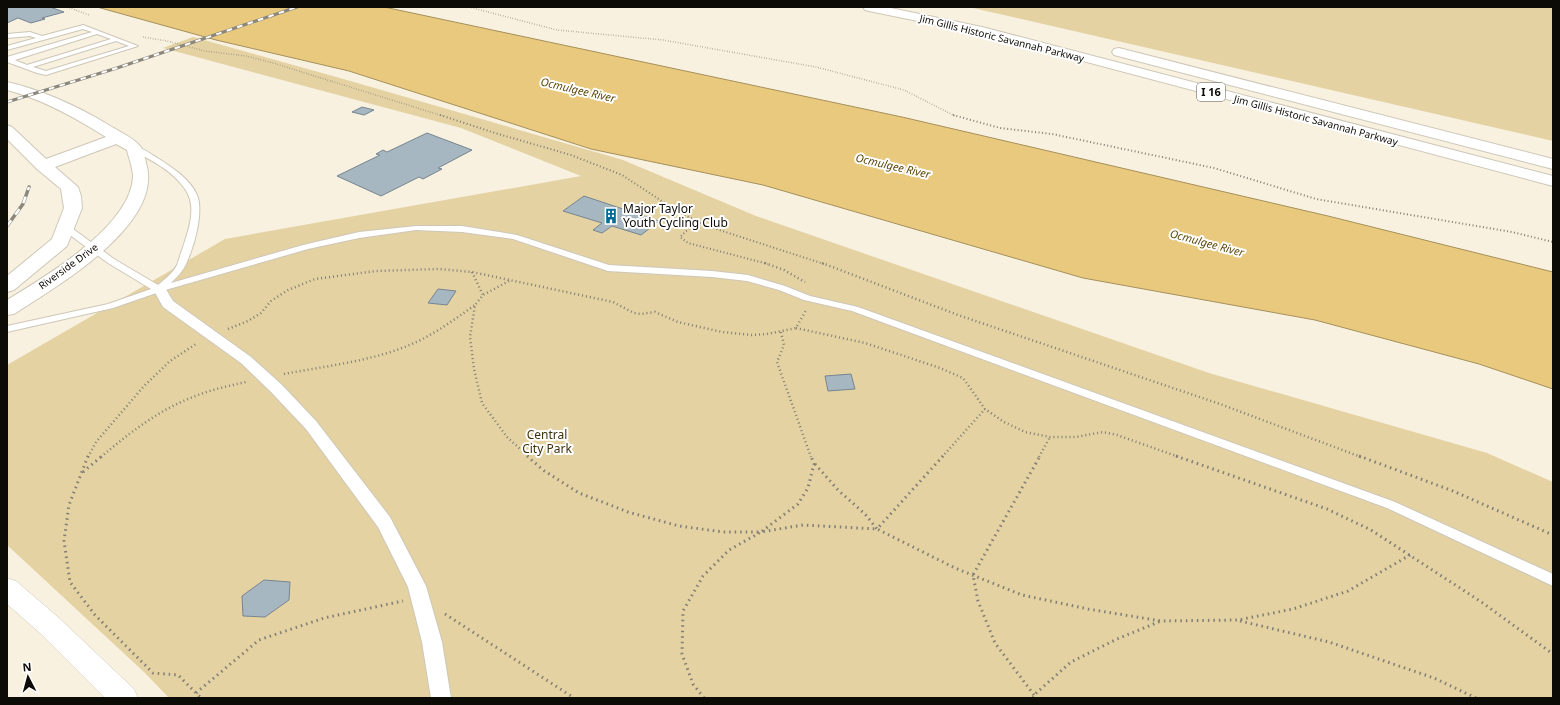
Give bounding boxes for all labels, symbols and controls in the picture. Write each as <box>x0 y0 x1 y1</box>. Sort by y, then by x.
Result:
street label: Jim Gillis Historic Savannah Parkway <box>917 11 1087 65</box>
water label: Ocmulgee River <box>539 74 617 106</box>
road number: I 16 <box>1197 83 1225 101</box>
street label: Jim Gillis Historic Savannah Parkway <box>1232 91 1400 149</box>
water label: Ocmulgee River <box>854 150 932 182</box>
place label: Major Taylor Youth Cycling Club <box>623 200 728 231</box>
building icon: Major Taylor Youth Cycling Club <box>602 207 620 225</box>
water label: Ocmulgee River <box>1168 225 1246 260</box>
street label: Riverside Drive <box>36 240 101 292</box>
park label: Central City Park <box>522 426 572 457</box>
north arrow <box>8 657 48 697</box>
text: N <box>22 659 32 674</box>

